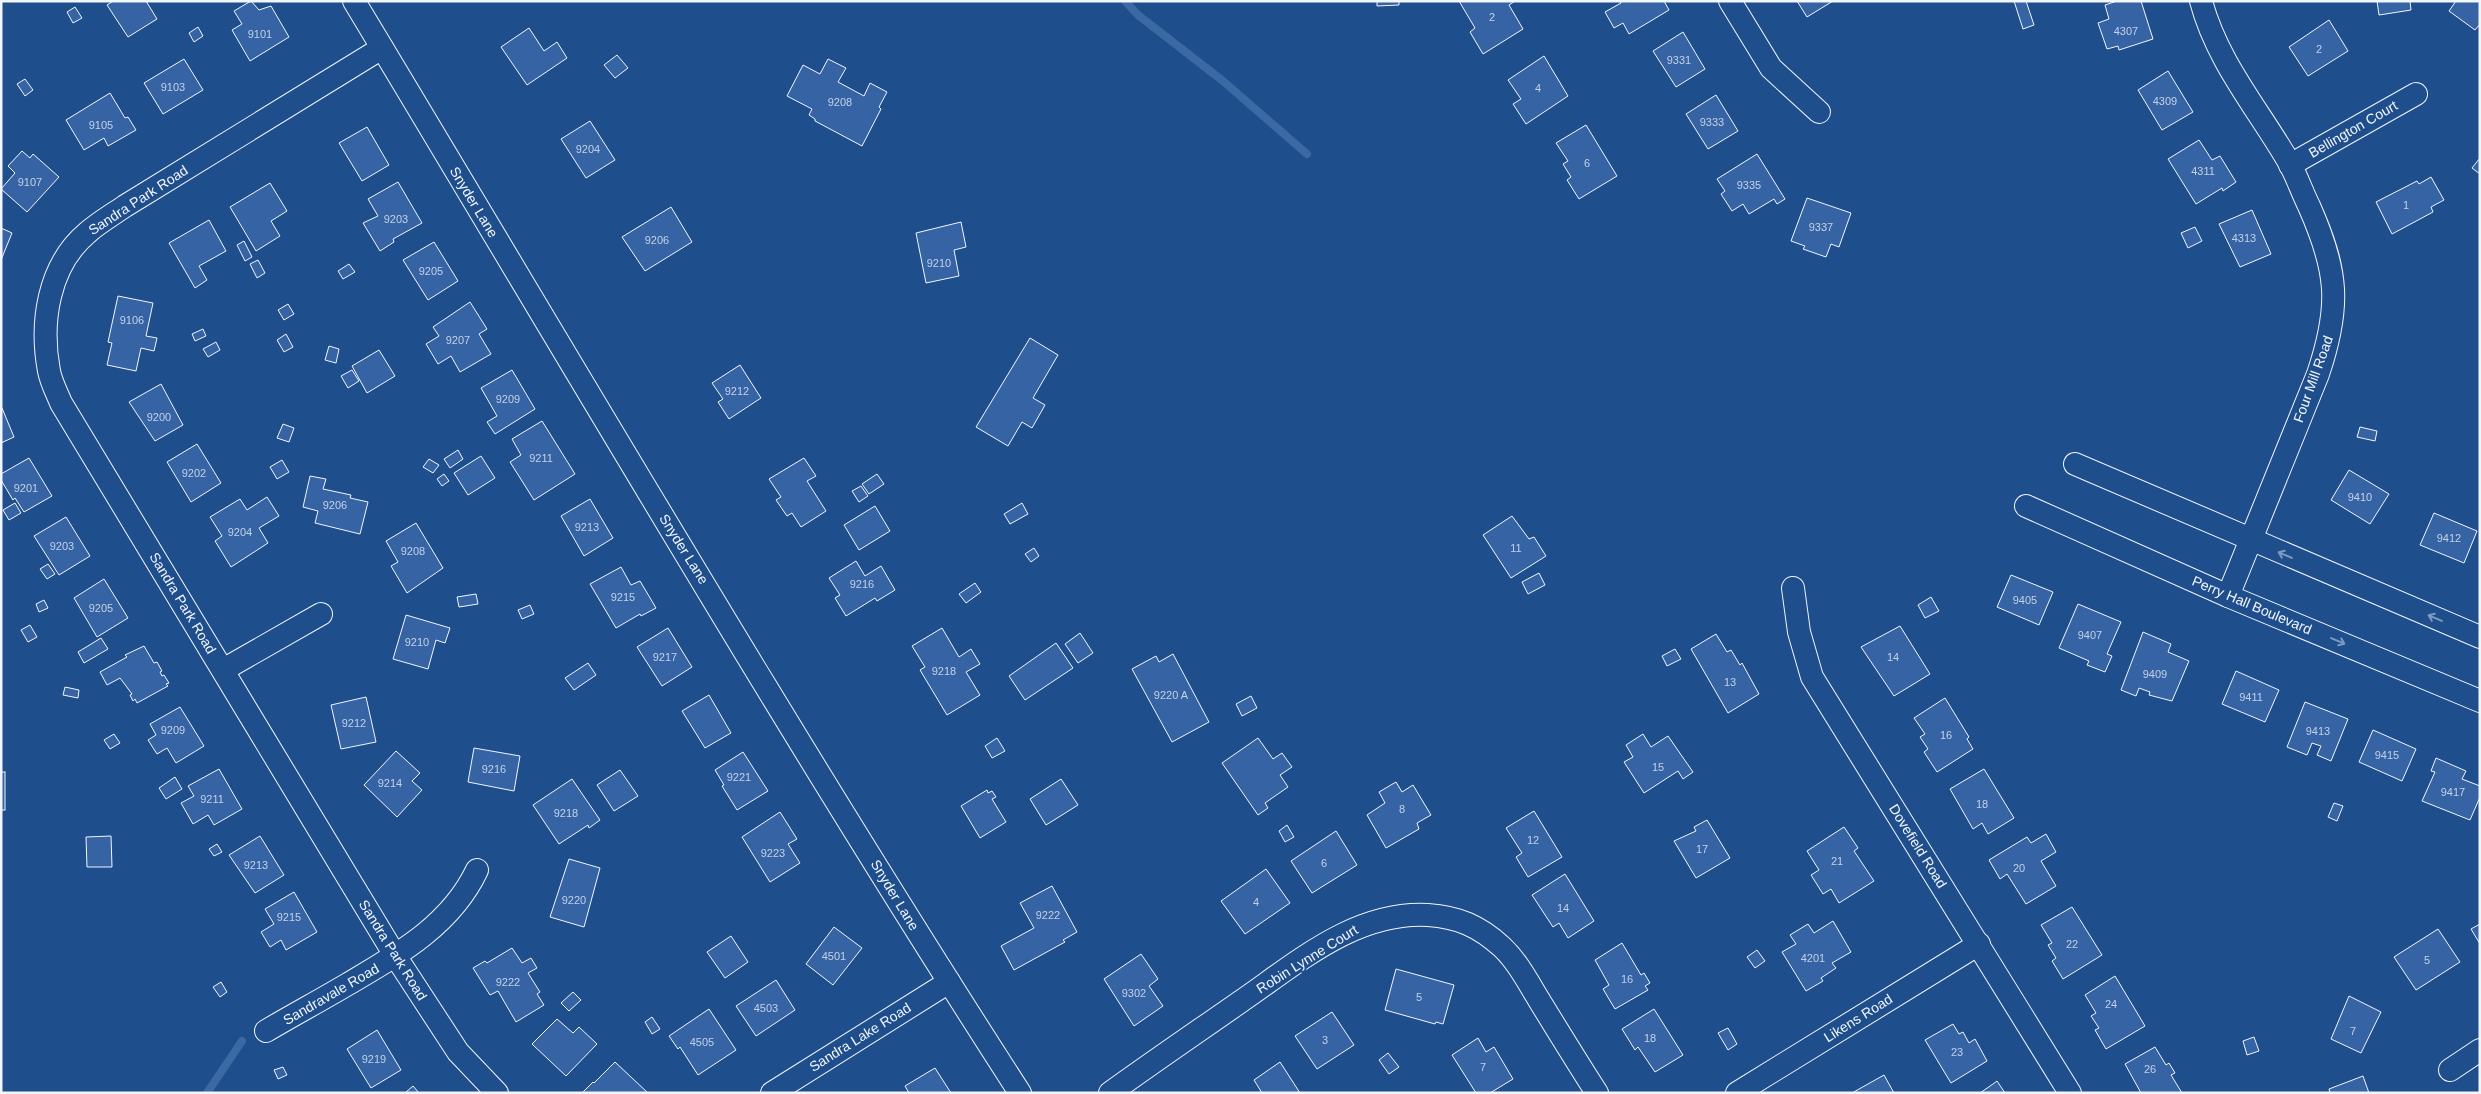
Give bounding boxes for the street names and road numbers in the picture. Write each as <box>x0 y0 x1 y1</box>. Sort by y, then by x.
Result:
street label: Bellington Court <box>2306 97 2400 161</box>
street label: Sandra Park Road <box>85 162 191 238</box>
street label: Snyder Lane <box>447 164 501 240</box>
street label: Four Mill Road <box>2290 333 2336 425</box>
street label: Snyder Lane <box>656 511 712 587</box>
street label: Sandra Park Road <box>146 550 220 656</box>
street label: Perry Hall Boulevard <box>2190 573 2314 637</box>
street label: Dovefield Road <box>1886 801 1950 891</box>
street label: Snyder Lane <box>868 857 922 933</box>
street label: Sandra Park Road <box>356 897 430 1003</box>
street label: Robin Lynne Court <box>1253 921 1361 997</box>
street label: Sandravale Road <box>280 960 382 1028</box>
street label: Likens Road <box>1821 991 1895 1045</box>
street label: Sandra Lake Road <box>806 999 914 1075</box>

